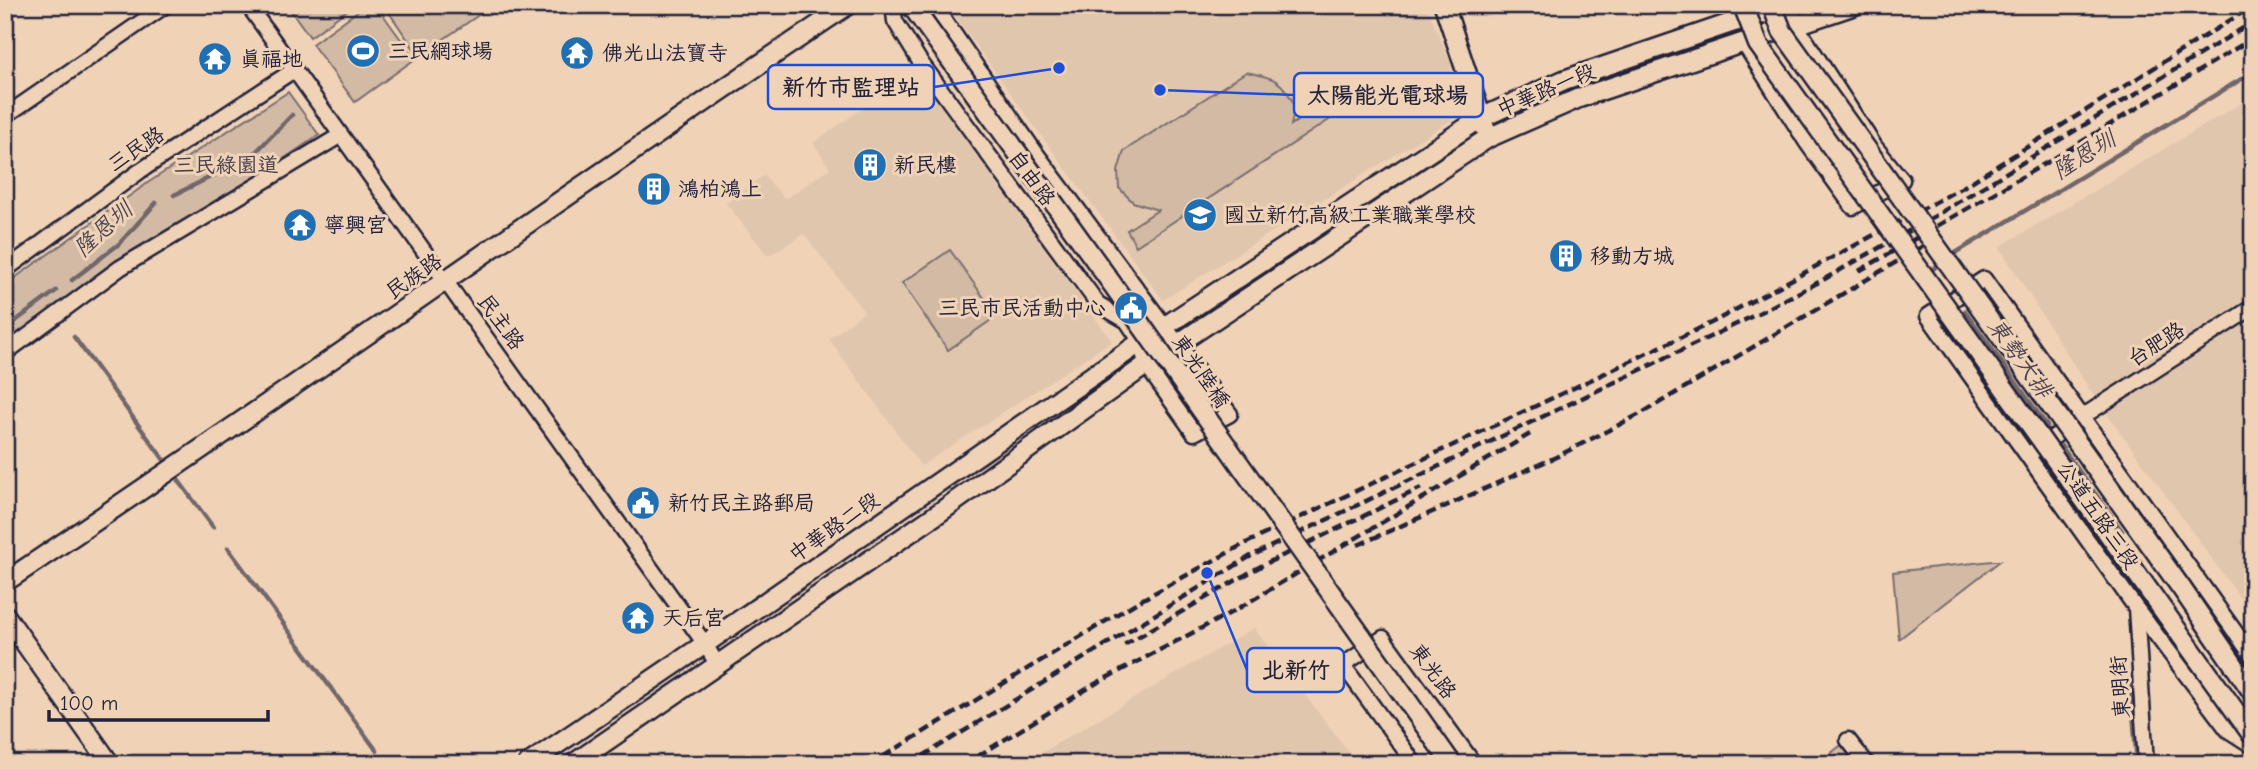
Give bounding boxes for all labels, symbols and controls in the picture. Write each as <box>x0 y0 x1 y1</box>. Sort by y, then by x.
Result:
sports icon: 三民網球場 <box>344 32 382 70</box>
temple icon: 佛光山法寶寺 <box>558 34 596 72</box>
place label: 三民網球場 <box>388 39 493 63</box>
temple icon: 真福地 <box>196 40 234 78</box>
place label: 佛光山法寶寺 <box>602 41 728 65</box>
place label: 真福地 <box>240 47 303 71</box>
street label: 中華路一段 <box>1493 58 1599 122</box>
callout: 新竹市監理站 <box>768 65 934 109</box>
callout: 太陽能光電球場 <box>1294 73 1483 117</box>
text: 新竹市監理站 <box>782 74 920 101</box>
text: 太陽能光電球場 <box>1308 82 1469 109</box>
street label: 三民路 <box>103 121 169 177</box>
water label: 隆恩圳 <box>2048 124 2123 185</box>
street label: 自由路 <box>1004 145 1060 211</box>
building icon: 新民樓 <box>851 146 889 184</box>
park label: 三民綠園道 <box>174 153 279 177</box>
place label: 新民樓 <box>894 153 957 177</box>
building icon: 鴻柏鴻上 <box>635 170 673 208</box>
place label: 鴻柏鴻上 <box>678 177 762 201</box>
water label: 隆恩圳 <box>68 194 140 262</box>
school or university icon: 國立新竹高級工業職業學校 <box>1181 196 1219 234</box>
place label: 國立新竹高級工業職業學校 <box>1224 203 1476 227</box>
temple icon: 寧興宮 <box>281 206 319 244</box>
place label: 寧興宮 <box>324 213 387 237</box>
building icon: 移動方城 <box>1547 237 1585 275</box>
place label: 移動方城 <box>1590 244 1674 268</box>
street label: 民族路 <box>381 248 447 304</box>
street label: 民主路 <box>473 289 529 355</box>
public building icon: 三民市民活動中心 <box>1112 289 1150 327</box>
place label: 三民市民活動中心 <box>938 296 1106 320</box>
water label: 東勢大排 <box>1982 313 2059 405</box>
street label: 台肥路 <box>2123 317 2189 371</box>
street label: 東光陸橋 <box>1167 330 1235 412</box>
street label: 公道五路三段 <box>2052 457 2144 573</box>
public building icon: 新竹民主路郵局 <box>624 484 662 522</box>
street label: 中華路二段 <box>784 487 884 567</box>
place label: 新竹民主路郵局 <box>668 491 815 515</box>
temple icon: 天后宮 <box>619 599 657 637</box>
place label: 天后宮 <box>662 606 725 630</box>
street label: 東光路 <box>1405 638 1461 704</box>
callout: 北新竹 <box>1247 648 1344 692</box>
street label: 東明街 <box>2106 655 2134 719</box>
text: 北新竹 <box>1262 657 1331 684</box>
scale bar <box>49 678 268 722</box>
text: 100 m <box>60 691 118 715</box>

